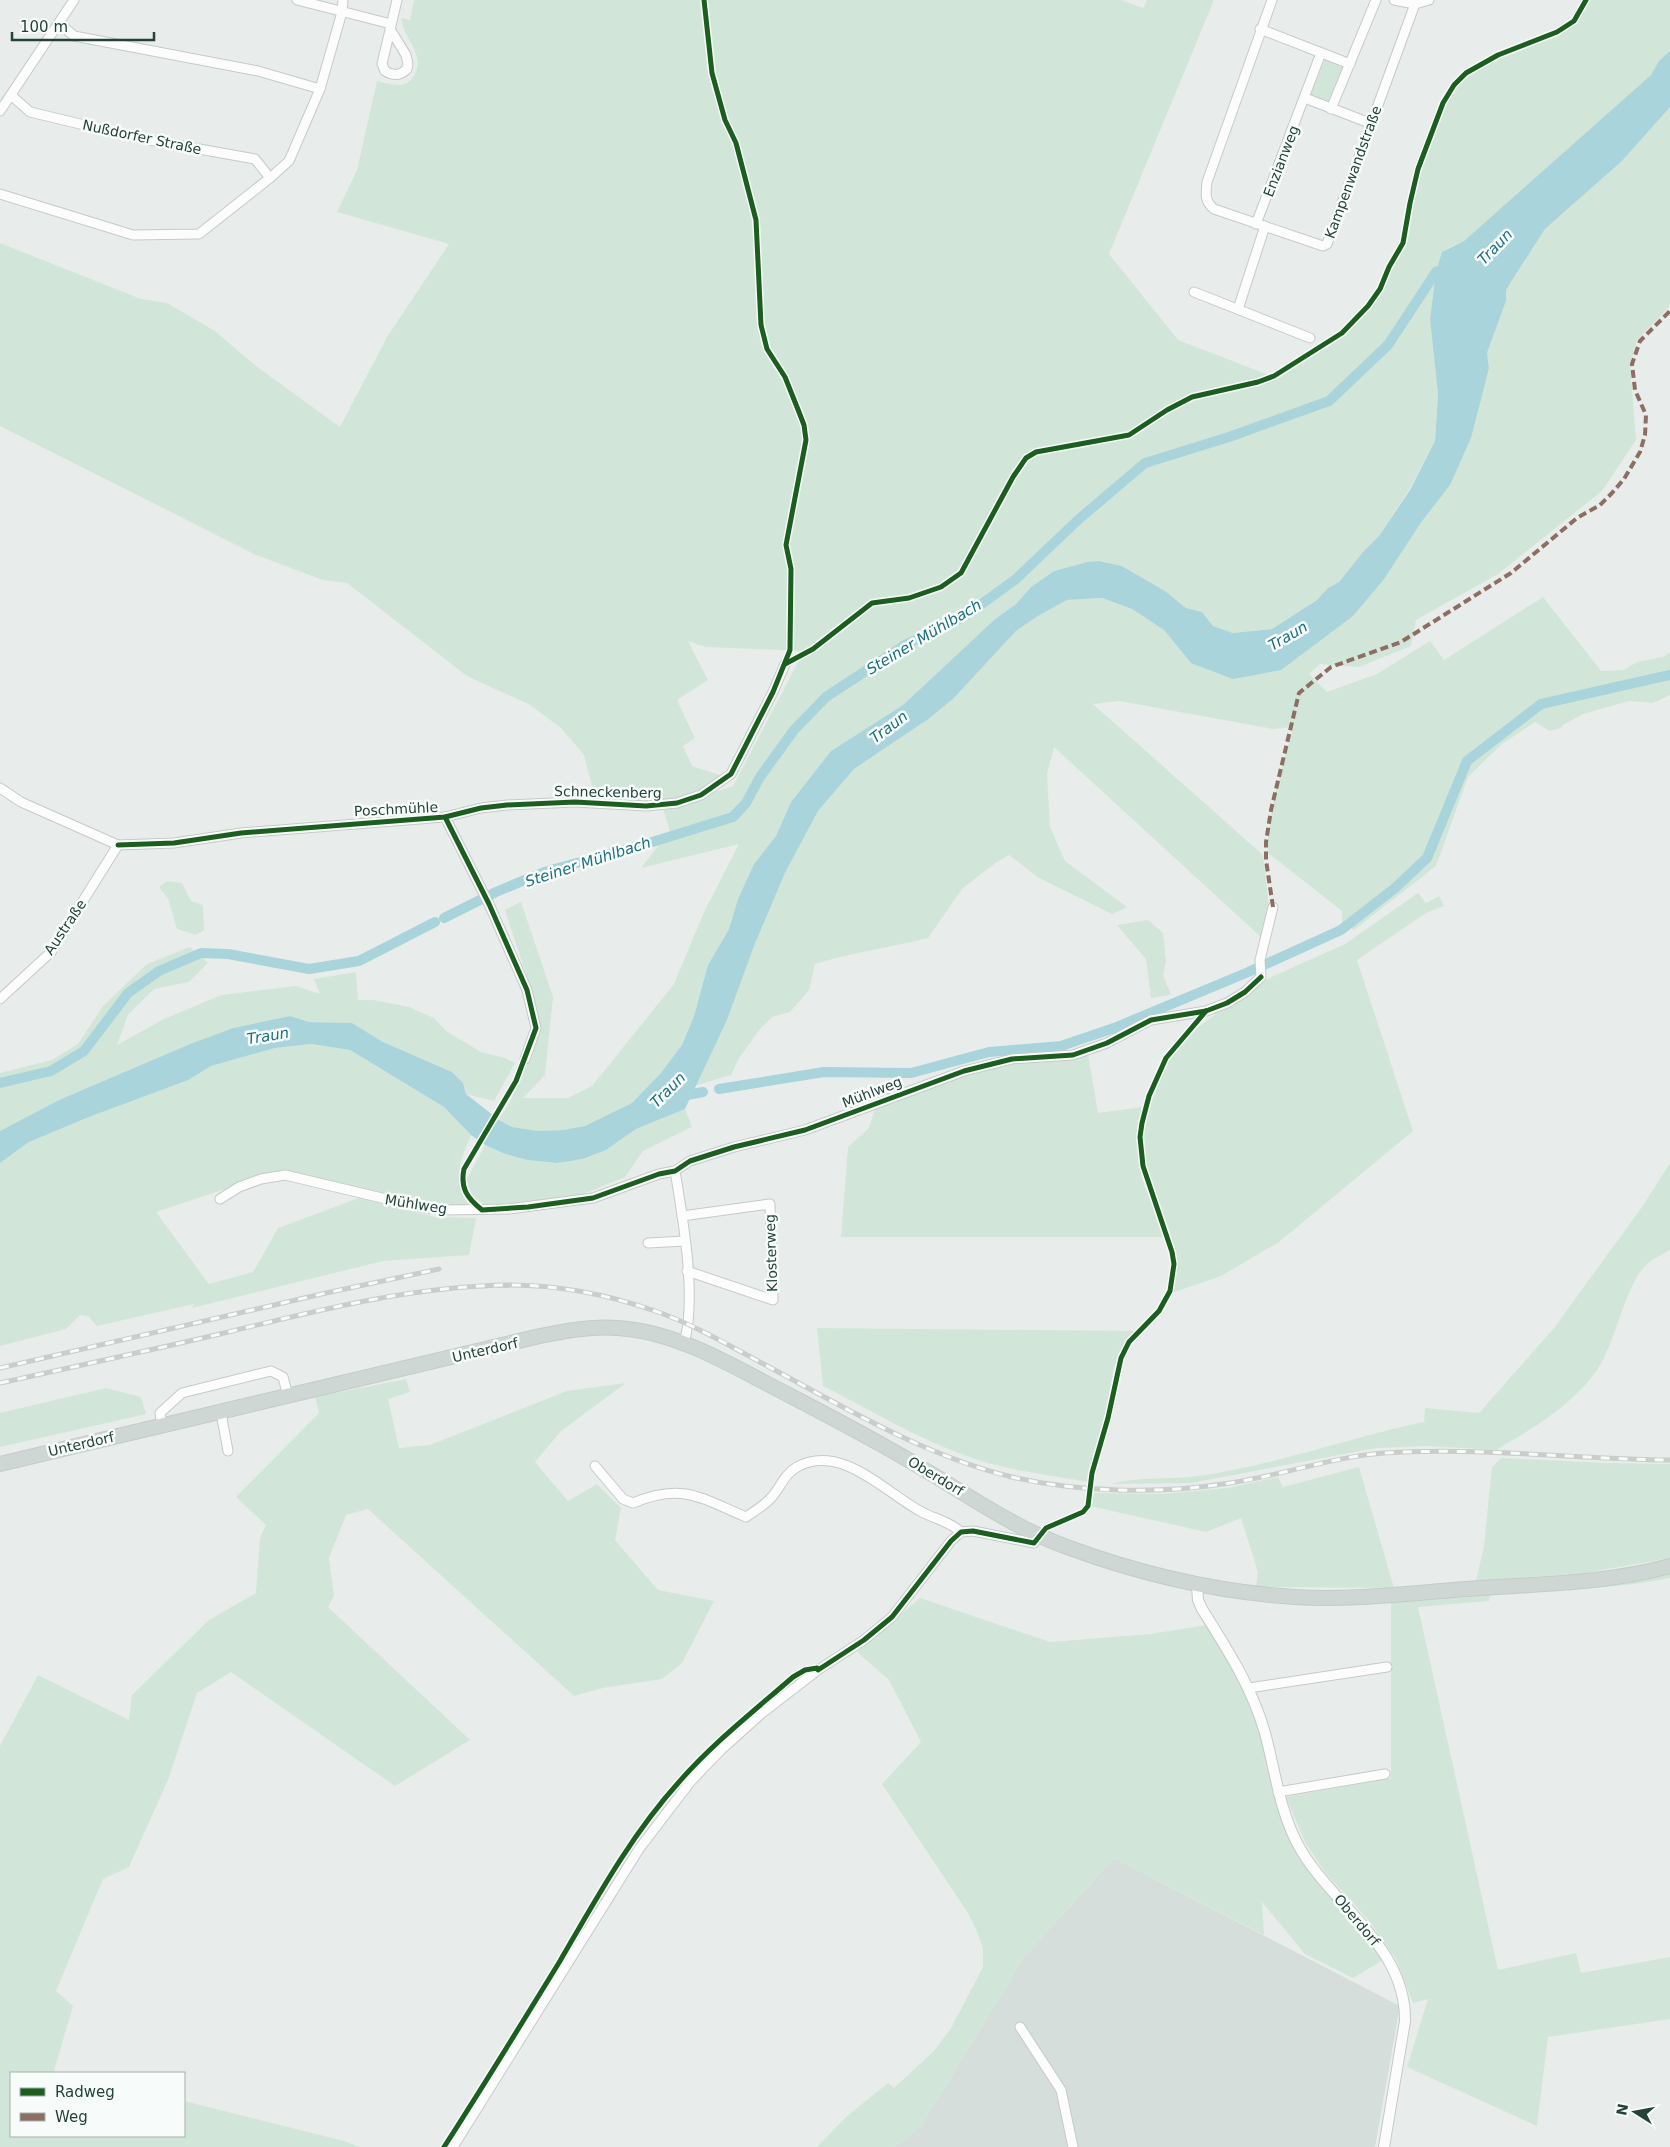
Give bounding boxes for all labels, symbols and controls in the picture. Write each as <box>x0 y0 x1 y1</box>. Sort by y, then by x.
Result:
scale bar <box>12 10 155 42</box>
text: 100 m <box>20 18 68 36</box>
street label: Kampenwandstraße <box>1322 104 1384 240</box>
street label: Nußdorfer Straße <box>81 117 203 157</box>
street label: Enzianweg <box>1260 123 1302 199</box>
water label: Traun <box>1474 226 1516 268</box>
water label: Steiner Mühlbach <box>863 596 985 678</box>
water label: Traun <box>1265 618 1311 654</box>
water label: Traun <box>867 707 911 747</box>
street label: Schneckenberg <box>554 783 662 801</box>
street label: Poschmühle <box>354 799 438 819</box>
water label: Steiner Mühlbach <box>523 833 653 891</box>
street label: Austraße <box>41 896 89 958</box>
water label: Traun <box>246 1024 290 1048</box>
water label: Traun <box>647 1069 689 1111</box>
street label: Mühlweg <box>840 1073 904 1111</box>
street label: Mühlweg <box>384 1191 448 1217</box>
street label: Klosterweg <box>762 1214 780 1292</box>
street label: Unterdorf <box>451 1334 520 1365</box>
street label: Unterdorf <box>47 1428 116 1459</box>
street label: Oberdorf <box>905 1453 968 1499</box>
street label: Oberdorf <box>1331 1891 1384 1950</box>
legend <box>10 2072 185 2137</box>
text: Radweg <box>55 2083 115 2101</box>
north arrow <box>1610 2087 1660 2137</box>
text: N <box>1613 2102 1631 2117</box>
text: Weg <box>55 2108 88 2126</box>

